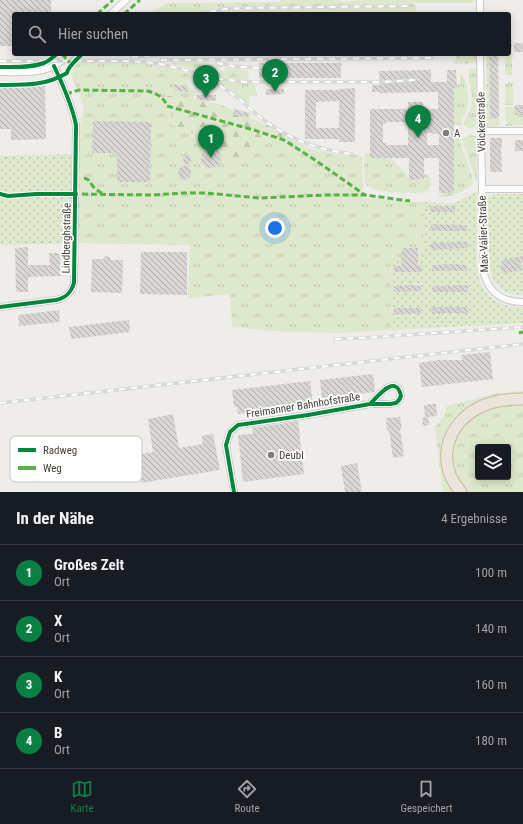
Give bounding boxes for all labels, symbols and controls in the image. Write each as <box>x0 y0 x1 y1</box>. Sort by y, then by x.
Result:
search box <box>12 12 511 56</box>
icon: search <box>26 23 48 45</box>
text: Hier suchen <box>58 25 128 43</box>
pin: 2 <box>262 59 288 92</box>
pin: 3 <box>193 65 219 98</box>
street label: Völckerstraße <box>474 92 489 152</box>
pin: 4 <box>405 105 431 138</box>
pin: 1 <box>198 125 224 158</box>
place label: A <box>454 127 461 140</box>
marker: A <box>441 128 451 138</box>
street label: Max-Valier-Straße <box>476 195 491 273</box>
street label: Lindberghstraße <box>59 203 74 273</box>
your location <box>265 218 285 238</box>
street label: Freimanner Bahnhofstraße <box>245 390 361 421</box>
legend <box>10 436 142 482</box>
text: Radweg <box>43 444 77 457</box>
map controls <box>475 444 511 480</box>
button: layers <box>475 444 511 480</box>
place label: Deubl <box>279 449 304 462</box>
marker: Deubl <box>266 450 276 460</box>
text: Weg <box>43 462 62 475</box>
text: In der Nähe <box>16 508 94 528</box>
text: 4 Ergebnisse <box>441 511 507 526</box>
text: Großes Zelt <box>54 556 124 574</box>
text: 1 <box>26 565 32 580</box>
text: 100 m <box>475 565 507 580</box>
text: Ort <box>54 574 70 589</box>
text: X <box>54 612 62 630</box>
text: 2 <box>26 621 32 636</box>
text: 140 m <box>475 621 507 636</box>
text: Ort <box>54 630 70 645</box>
text: K <box>54 668 62 686</box>
text: 3 <box>26 677 32 692</box>
text: 160 m <box>475 677 507 692</box>
text: Ort <box>54 686 70 701</box>
text: B <box>54 724 62 742</box>
text: 4 <box>26 733 32 748</box>
text: 180 m <box>475 733 507 748</box>
text: Ort <box>54 742 70 757</box>
tab: Karte <box>70 778 94 815</box>
tab: Route <box>235 778 260 815</box>
tab: Gespeichert <box>400 778 453 815</box>

